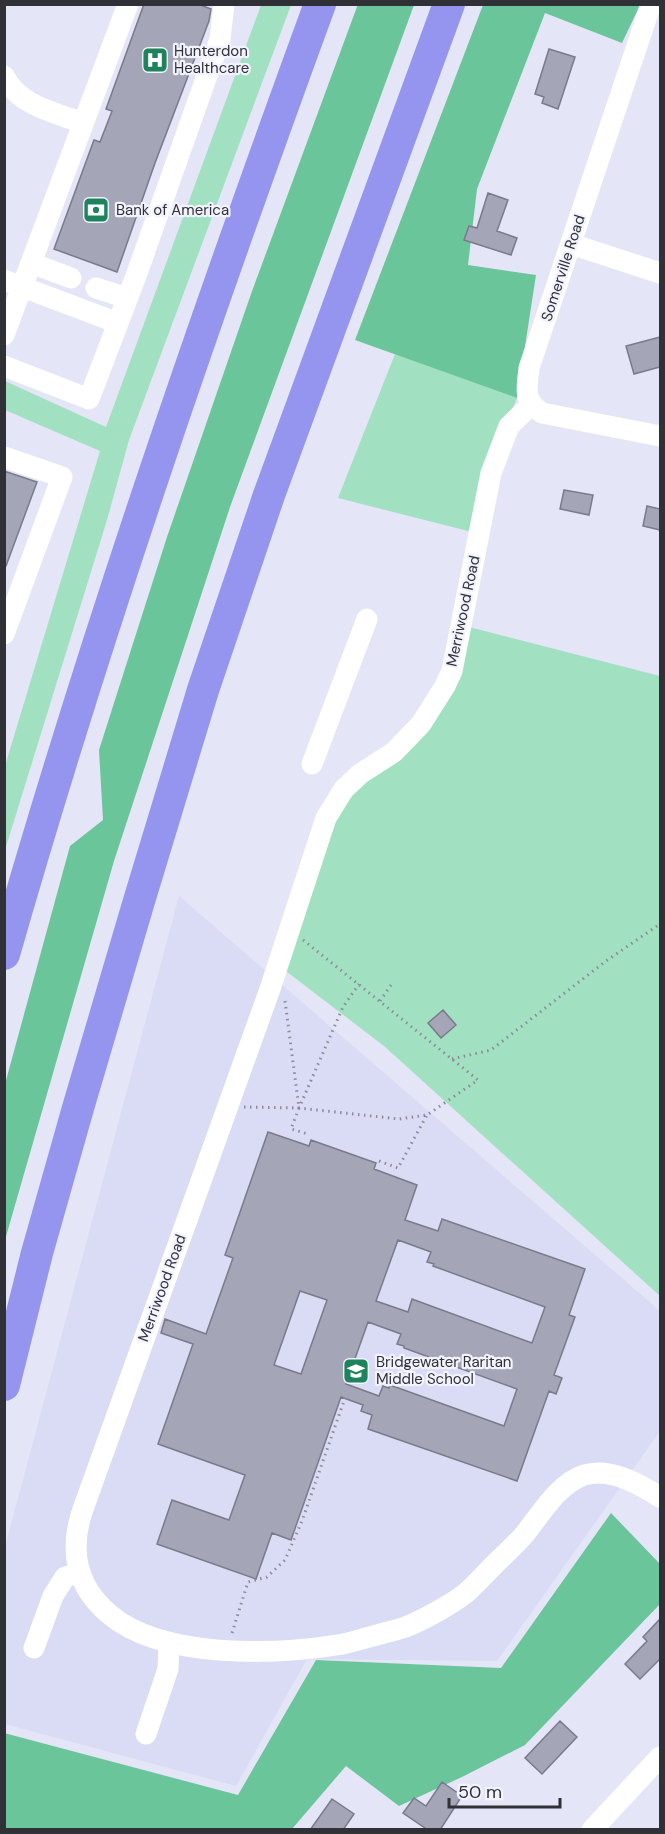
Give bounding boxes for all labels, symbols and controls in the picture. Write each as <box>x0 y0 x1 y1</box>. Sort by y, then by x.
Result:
place label: Hunterdon Healthcare <box>174 41 249 78</box>
hospital icon: Hunterdon Healthcare <box>140 45 170 75</box>
bank icon: Bank of America <box>81 195 111 225</box>
place label: Bank of America <box>116 200 229 220</box>
street label: Somerville Road <box>536 212 590 324</box>
street label: Merriwood Road <box>441 554 485 668</box>
street label: Merriwood Road <box>133 1231 191 1345</box>
place label: Bridgewater Raritan Middle School <box>376 1352 511 1389</box>
school or university icon: Bridgewater Raritan Middle School <box>341 1356 371 1386</box>
scale bar <box>449 1771 560 1809</box>
text: 50 m <box>458 1780 502 1804</box>

